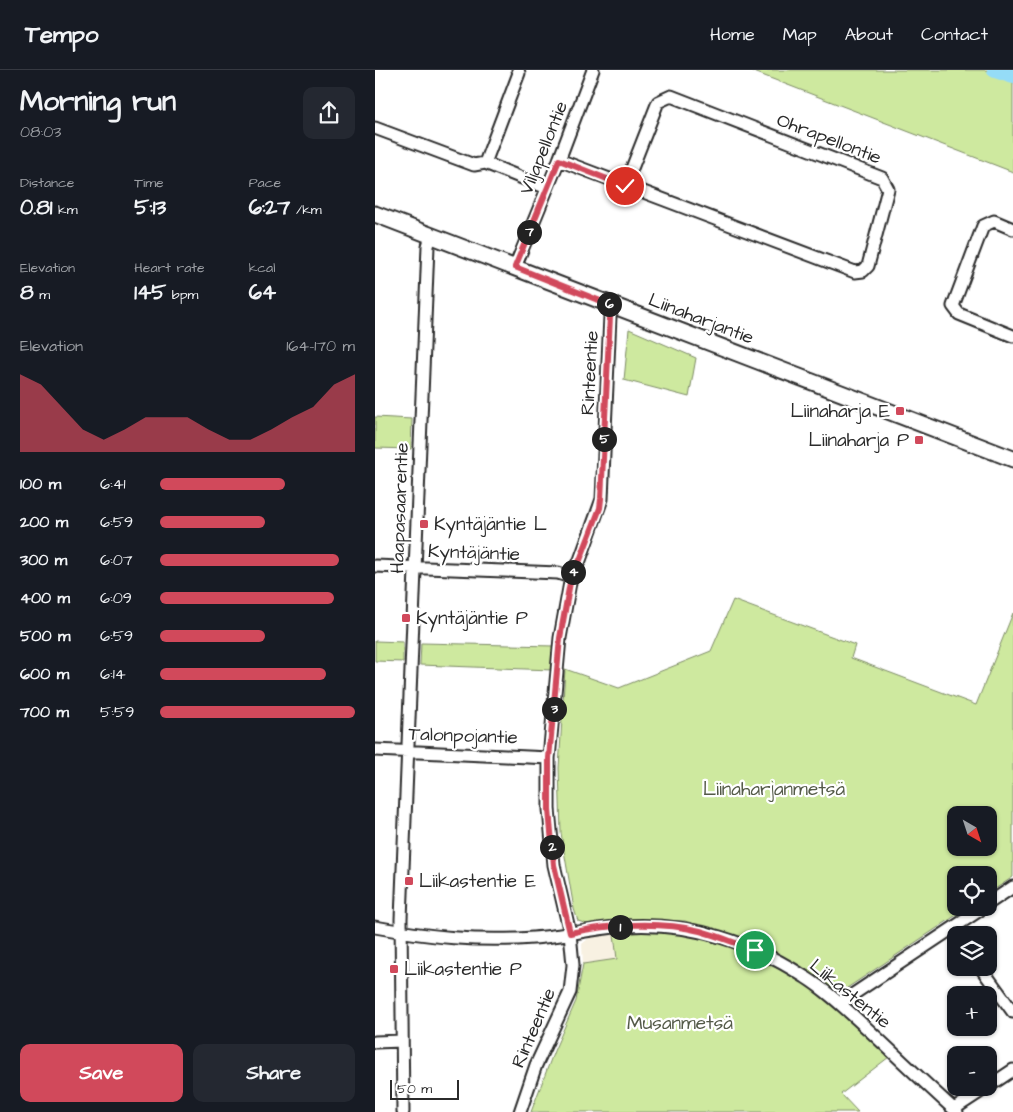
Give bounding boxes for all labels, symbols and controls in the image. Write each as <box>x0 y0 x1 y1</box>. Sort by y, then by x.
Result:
text: Tempo <box>25 18 98 52</box>
text: Home <box>710 22 755 47</box>
text: Map <box>783 22 817 47</box>
text: About <box>845 22 893 47</box>
text: Contact <box>921 22 988 47</box>
text: Morning run <box>20 82 176 121</box>
button: share <box>303 87 355 139</box>
street label: Viljapellontie <box>513 97 575 199</box>
street label: Ohrapellontie <box>773 107 885 171</box>
text: 08:03 <box>20 121 61 143</box>
pin <box>604 165 646 207</box>
icon: check <box>611 172 639 200</box>
text: Distance <box>20 173 74 193</box>
text: Time <box>134 173 164 193</box>
text: Pace <box>249 173 281 193</box>
text: 0.81 <box>20 193 53 222</box>
text: 5:13 <box>134 193 166 222</box>
text: 6:27 <box>249 193 290 222</box>
text: km <box>53 200 78 220</box>
text: /km <box>290 200 322 220</box>
pin: 7 <box>517 220 541 244</box>
text: 7 <box>525 222 534 242</box>
text: Elevation <box>20 258 75 278</box>
text: Heart rate <box>134 258 205 278</box>
text: kcal <box>249 258 275 278</box>
text: 8 <box>20 278 34 307</box>
text: 145 <box>134 278 166 307</box>
text: 64 <box>249 278 276 307</box>
text: m <box>34 285 50 305</box>
text: bpm <box>166 285 198 305</box>
street label: Liinaharjantie <box>644 287 758 351</box>
pin: 6 <box>597 292 621 316</box>
text: 6 <box>605 294 614 314</box>
street label: Rinteentie <box>574 330 606 416</box>
text: Elevation <box>20 335 83 357</box>
text: 164–170 m <box>286 335 355 357</box>
place label: Liinaharja E <box>790 398 890 425</box>
marker: Liinaharja E <box>894 405 906 417</box>
pin: 5 <box>591 426 617 452</box>
place label: Liinaharja P <box>809 427 909 454</box>
text: 5 <box>600 429 609 449</box>
marker: Liinaharja P <box>913 434 925 446</box>
street label: Haapasaarentie <box>384 442 416 574</box>
text: 100 m <box>20 473 61 495</box>
text: 6:41 <box>100 473 126 495</box>
text: 200 m <box>20 511 68 533</box>
text: 6:59 <box>100 511 133 533</box>
place label: Kyntäjäntie L <box>434 511 547 539</box>
marker: Kyntäjäntie L <box>418 518 430 530</box>
street label: Kyntäjäntie <box>427 538 521 569</box>
text: 300 m <box>20 549 67 571</box>
text: 6:07 <box>100 549 133 571</box>
pin: 4 <box>561 560 585 584</box>
text: 4 <box>569 562 578 582</box>
text: 400 m <box>20 587 70 609</box>
text: 6:09 <box>100 587 132 609</box>
place label: Kyntäjäntie P <box>416 605 528 633</box>
marker: Kyntäjäntie P <box>400 612 412 624</box>
text: 500 m <box>20 625 70 647</box>
text: 6:59 <box>100 625 133 647</box>
text: 600 m <box>20 663 69 685</box>
text: 6:14 <box>100 663 126 685</box>
pin: 3 <box>541 696 567 722</box>
text: 3 <box>551 699 558 719</box>
text: 700 m <box>20 701 69 723</box>
text: 5:59 <box>100 701 134 723</box>
street label: Talonpojantie <box>408 721 518 751</box>
park label: Liinaharjanmetsä <box>703 776 845 803</box>
north arrow <box>947 806 997 856</box>
map controls <box>947 806 997 1096</box>
pin: 2 <box>539 834 565 860</box>
text: 2 <box>548 837 557 857</box>
button: locate <box>947 866 997 916</box>
place label: Liikastentie E <box>419 868 536 895</box>
marker: Liikastentie E <box>403 875 415 887</box>
pin: 1 <box>607 914 633 940</box>
text: 1 <box>620 917 621 937</box>
button: layers <box>947 926 997 976</box>
pin <box>734 929 776 971</box>
icon: arrive <box>741 936 769 964</box>
street label: Liikastentie <box>803 953 897 1035</box>
place label: Liikastentie P <box>404 956 522 983</box>
marker: Liikastentie P <box>388 963 400 975</box>
street label: Rinteentie <box>505 984 563 1072</box>
button: + <box>947 986 997 1036</box>
park label: Musanmetsä <box>627 1010 733 1037</box>
button: Save <box>20 1044 183 1102</box>
button: Share <box>193 1044 355 1102</box>
button: − <box>947 1046 997 1096</box>
scale bar <box>390 1077 459 1100</box>
text: 50 m <box>397 1079 432 1099</box>

